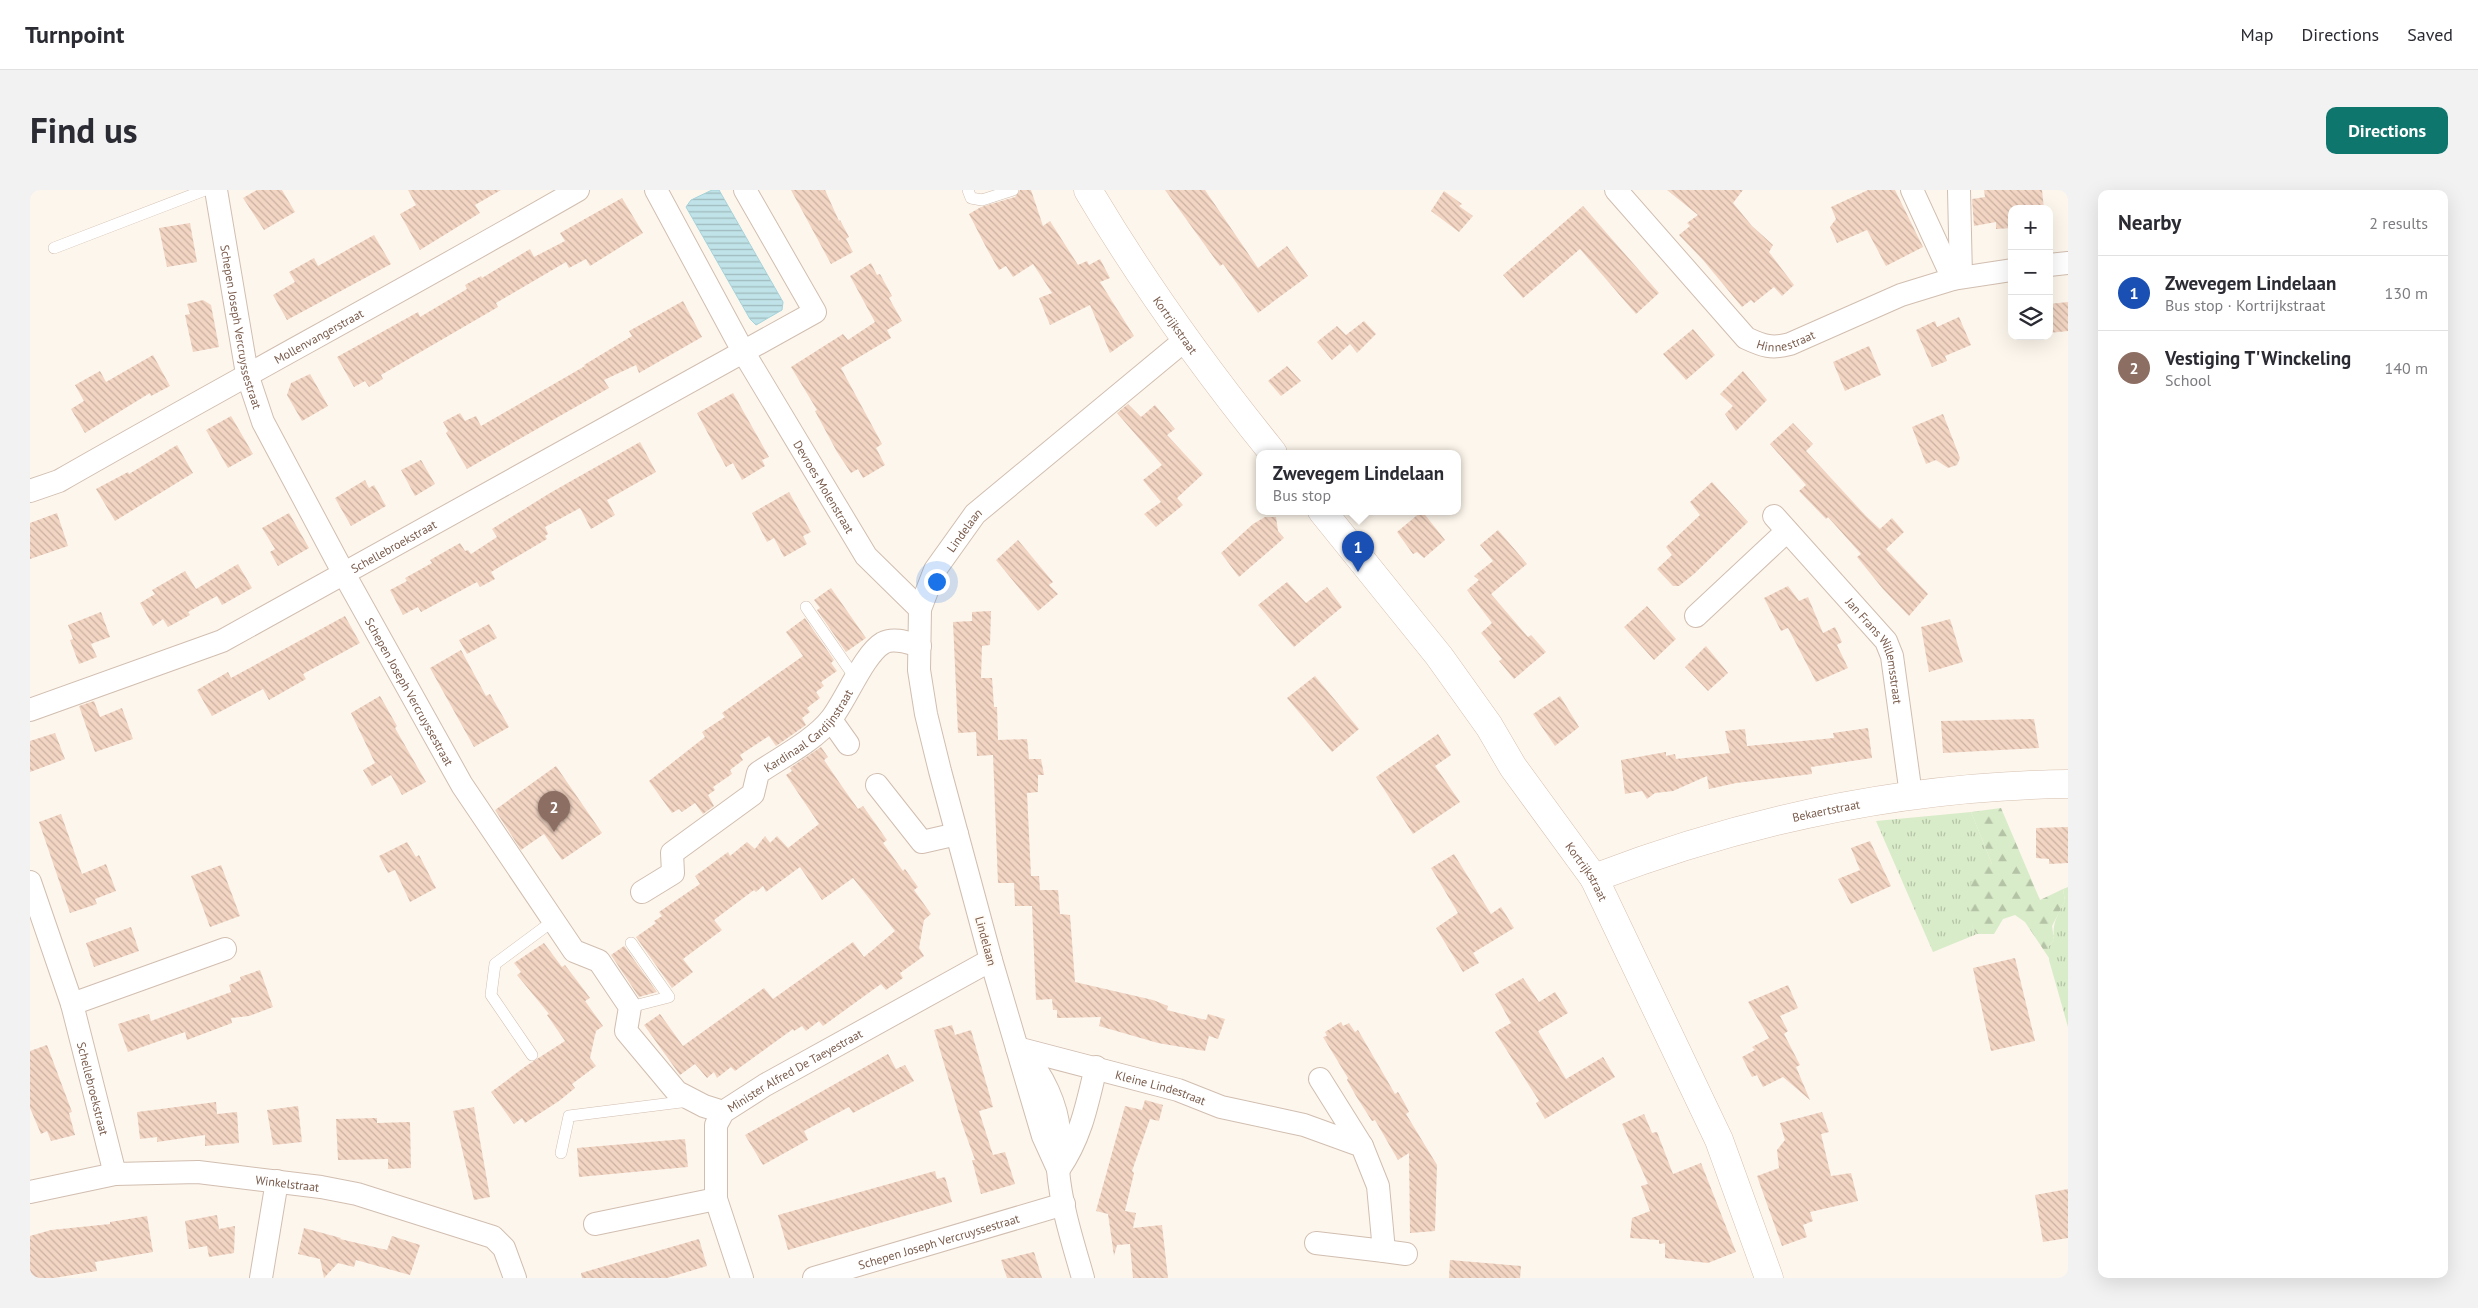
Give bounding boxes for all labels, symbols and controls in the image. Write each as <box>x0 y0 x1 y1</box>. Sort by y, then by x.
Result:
text: Turnpoint <box>25 19 124 50</box>
text: Map <box>2241 23 2273 46</box>
text: Directions <box>2301 23 2379 46</box>
text: Saved <box>2407 23 2453 46</box>
text: Find us <box>30 107 138 153</box>
button: Directions <box>2326 107 2448 154</box>
map controls <box>2008 205 2053 340</box>
button: + <box>2008 205 2053 250</box>
text: Nearby <box>2118 209 2181 236</box>
text: 2 results <box>2369 213 2428 233</box>
street label: Schepen Joseph Vercruyssestraat <box>218 243 266 411</box>
button: − <box>2008 250 2053 295</box>
text: Zwevegem Lindelaan <box>2165 271 2336 295</box>
text: 1 <box>2129 283 2139 303</box>
text: 130 m <box>2385 283 2428 303</box>
street label: Kortrijkstraat <box>1150 293 1201 357</box>
button: layers <box>2008 295 2053 340</box>
text: Bus stop · Kortrijkstraat <box>2165 295 2325 315</box>
street label: Mollenvangerstraat <box>271 305 366 366</box>
street label: Hinnestraat <box>1755 327 1817 354</box>
text: Vestiging T'Winckeling <box>2165 346 2351 370</box>
text: 2 <box>2129 358 2139 378</box>
text: 140 m <box>2385 358 2428 378</box>
text: School <box>2165 370 2211 390</box>
street label: Devroes Molenstraat <box>791 437 858 536</box>
popup <box>1256 450 1461 515</box>
text: Zwevegem Lindelaan <box>1273 461 1444 485</box>
text: Bus stop <box>1273 485 1331 505</box>
street label: Lindelaan <box>943 504 984 555</box>
street label: Schellebroekstraat <box>348 516 439 576</box>
pin: 1 <box>1342 531 1374 572</box>
your location <box>924 569 950 595</box>
street label: Jan Frans Willemsstraat <box>1842 593 1906 705</box>
street label: Schepen Joseph Vercruyssestraat <box>362 615 457 768</box>
street label: Kardinaal Cardijnstraat <box>761 686 855 775</box>
pin: 2 <box>538 791 570 832</box>
street label: Bekaertstraat <box>1791 796 1861 824</box>
street label: Kortrijkstraat <box>1563 839 1611 903</box>
street label: Lindelaan <box>972 915 1000 967</box>
street label: Minister Alfred De Taeyestraat <box>724 1025 865 1115</box>
street label: Schellebroekstraat <box>74 1040 112 1137</box>
street label: Kleine Lindestraat <box>1114 1067 1208 1108</box>
street label: Winkelstraat <box>255 1172 320 1194</box>
street label: Schepen Joseph Vercruyssestraat <box>856 1210 1021 1272</box>

